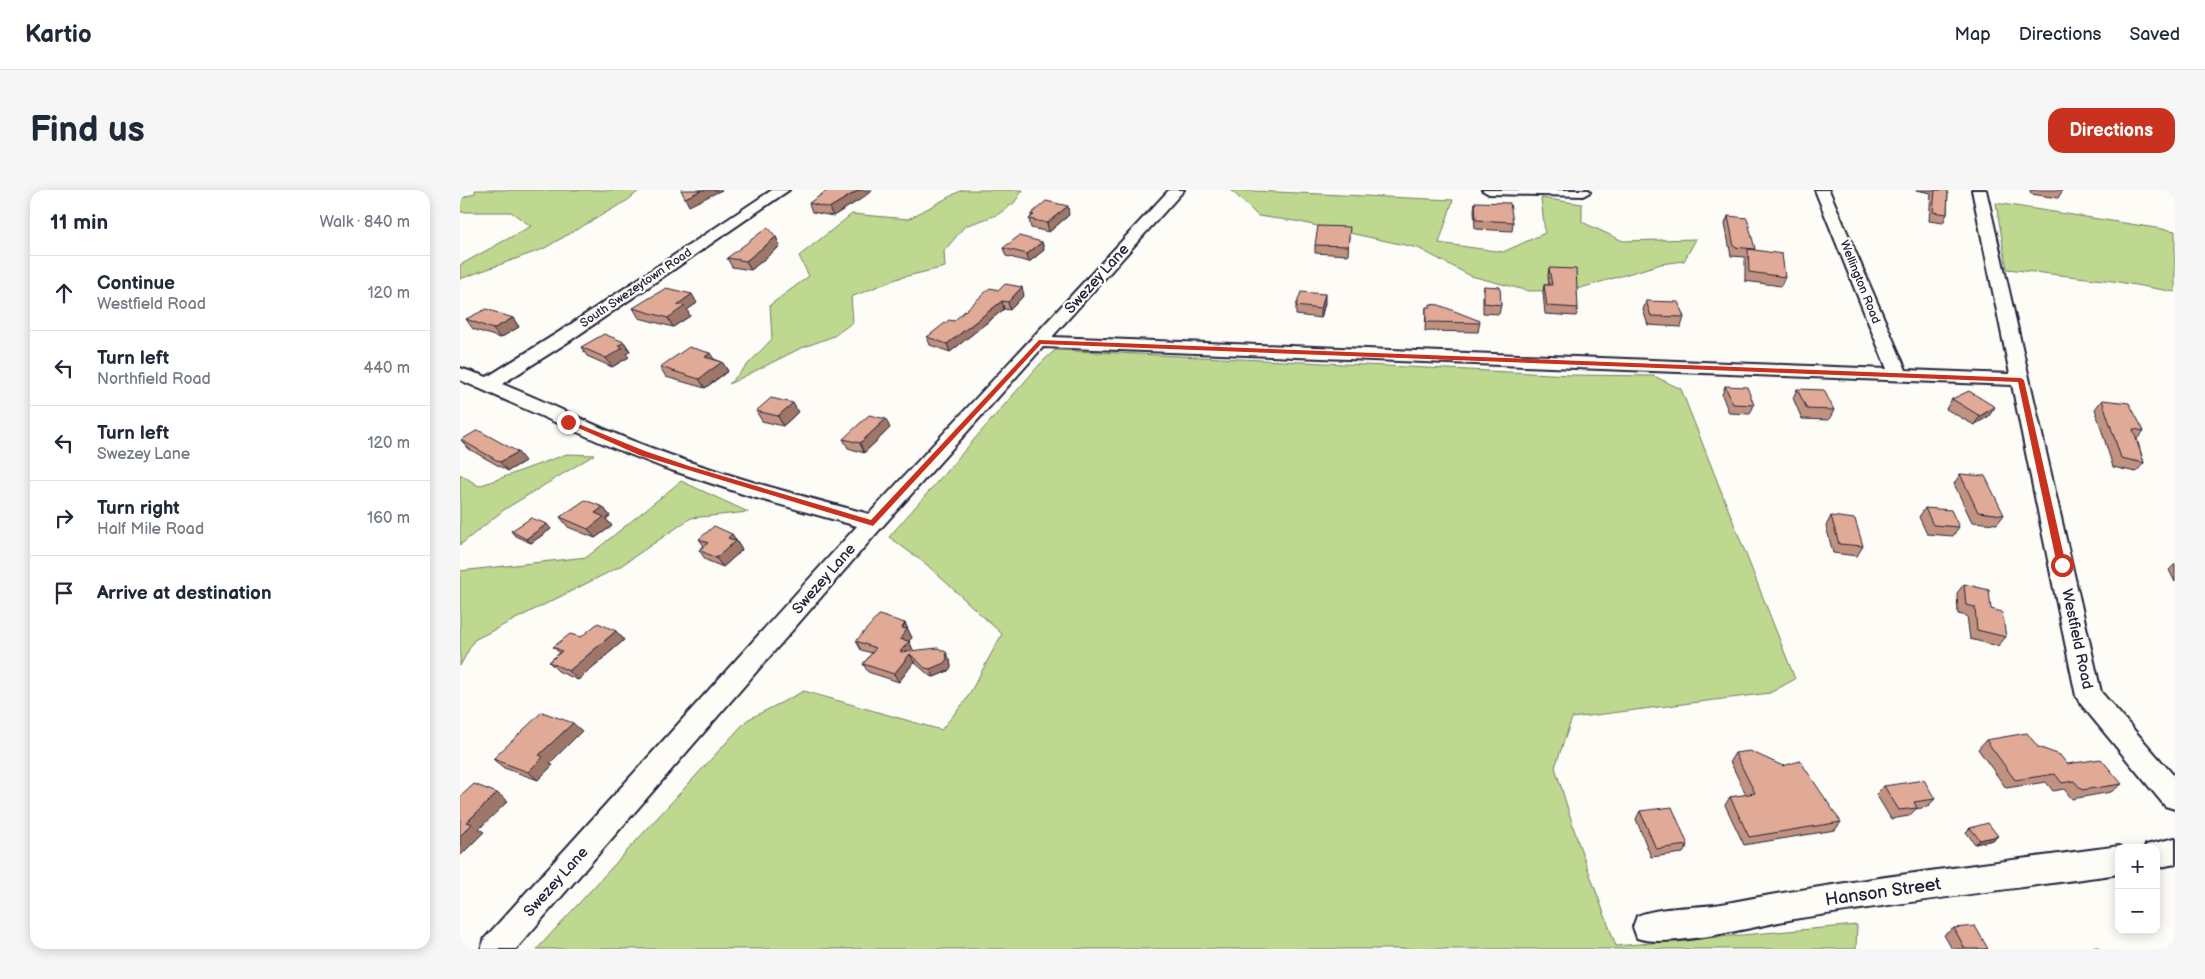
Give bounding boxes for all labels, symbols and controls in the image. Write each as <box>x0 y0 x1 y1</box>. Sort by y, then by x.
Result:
text: Kartio <box>25 20 92 49</box>
text: Map <box>1955 24 1991 45</box>
text: Directions <box>2019 24 2101 45</box>
text: Saved <box>2129 24 2180 45</box>
button: Directions <box>2048 108 2175 153</box>
text: Find us <box>30 109 145 152</box>
text: 11 min <box>50 210 108 235</box>
text: Walk · 840 m <box>319 213 410 232</box>
street label: Wellington Road <box>1836 238 1884 326</box>
street label: Swezey Lane <box>1061 240 1133 318</box>
street label: South Swezeytown Road <box>577 245 695 331</box>
text: Continue <box>97 272 175 295</box>
icon: ahead <box>50 279 78 307</box>
text: 120 m <box>367 284 410 303</box>
text: Westfield Road <box>97 295 206 314</box>
text: Turn left <box>97 347 169 370</box>
icon: left <box>50 354 78 382</box>
text: 440 m <box>364 359 410 378</box>
text: Northfield Road <box>97 370 211 389</box>
route end <box>557 411 580 434</box>
text: Turn left <box>97 422 169 445</box>
icon: left <box>50 429 78 457</box>
text: 120 m <box>367 434 410 453</box>
text: Swezey Lane <box>97 445 190 464</box>
text: Turn right <box>97 497 180 520</box>
icon: right <box>50 504 78 532</box>
text: 160 m <box>367 509 410 528</box>
text: Half Mile Road <box>97 520 204 539</box>
street label: Swezey Lane <box>788 540 860 618</box>
route start <box>2051 554 2074 577</box>
icon: arrive <box>50 579 78 607</box>
text: Arrive at destination <box>97 582 272 605</box>
street label: Westfield Road <box>2057 587 2097 691</box>
street label: Swezey Lane <box>520 843 592 921</box>
map controls <box>2115 844 2160 934</box>
button: + <box>2115 844 2160 889</box>
street label: Hanson Street <box>1824 873 1943 911</box>
button: − <box>2115 889 2160 934</box>

